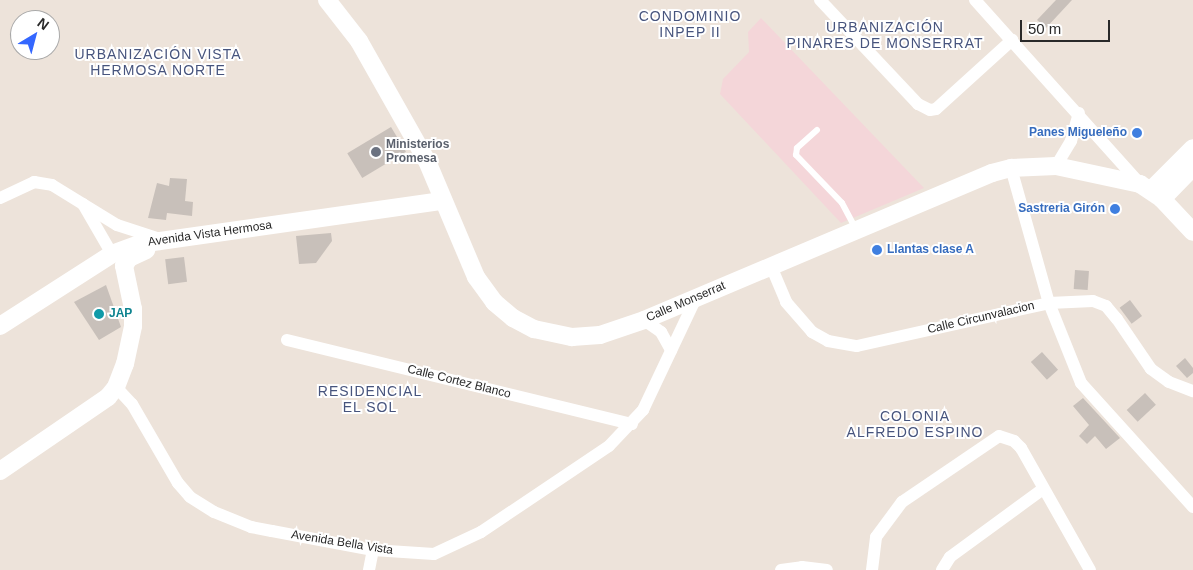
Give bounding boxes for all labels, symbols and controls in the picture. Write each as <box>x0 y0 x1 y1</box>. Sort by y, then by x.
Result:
district label: CONDOMINIO INPEP II <box>637 8 743 40</box>
north arrow <box>10 10 60 60</box>
scale bar <box>1023 10 1113 42</box>
text: N <box>35 14 52 33</box>
district label: URBANIZACIÓN PINARES DE MONSERRAT <box>784 19 986 52</box>
text: 50 m <box>1028 20 1061 37</box>
district label: URBANIZACIÓN VISTA HERMOSA NORTE <box>72 46 244 78</box>
place label: Panes Migueleño <box>1029 126 1127 140</box>
marker: Panes Migueleño <box>1131 127 1143 139</box>
place label: Ministerios Promesa <box>386 138 449 166</box>
marker: Ministerios Promesa <box>370 146 382 158</box>
place label: Sastreria Girón <box>1018 202 1105 216</box>
marker: Sastreria Girón <box>1109 203 1121 215</box>
street label: Avenida Vista Hermosa <box>147 218 273 250</box>
place label: Llantas clase A <box>887 243 974 257</box>
marker: Llantas clase A <box>871 244 883 256</box>
street label: Calle Monserrat <box>644 279 728 325</box>
street label: Calle Circunvalacion <box>926 299 1036 337</box>
place label: JAP <box>109 307 132 321</box>
marker: JAP <box>93 308 105 320</box>
street label: Calle Cortez Blanco <box>406 362 512 402</box>
district label: RESIDENCIAL EL SOL <box>316 383 424 416</box>
district label: COLONIA ALFREDO ESPINO <box>845 408 985 441</box>
street label: Avenida Bella Vista <box>290 528 394 558</box>

